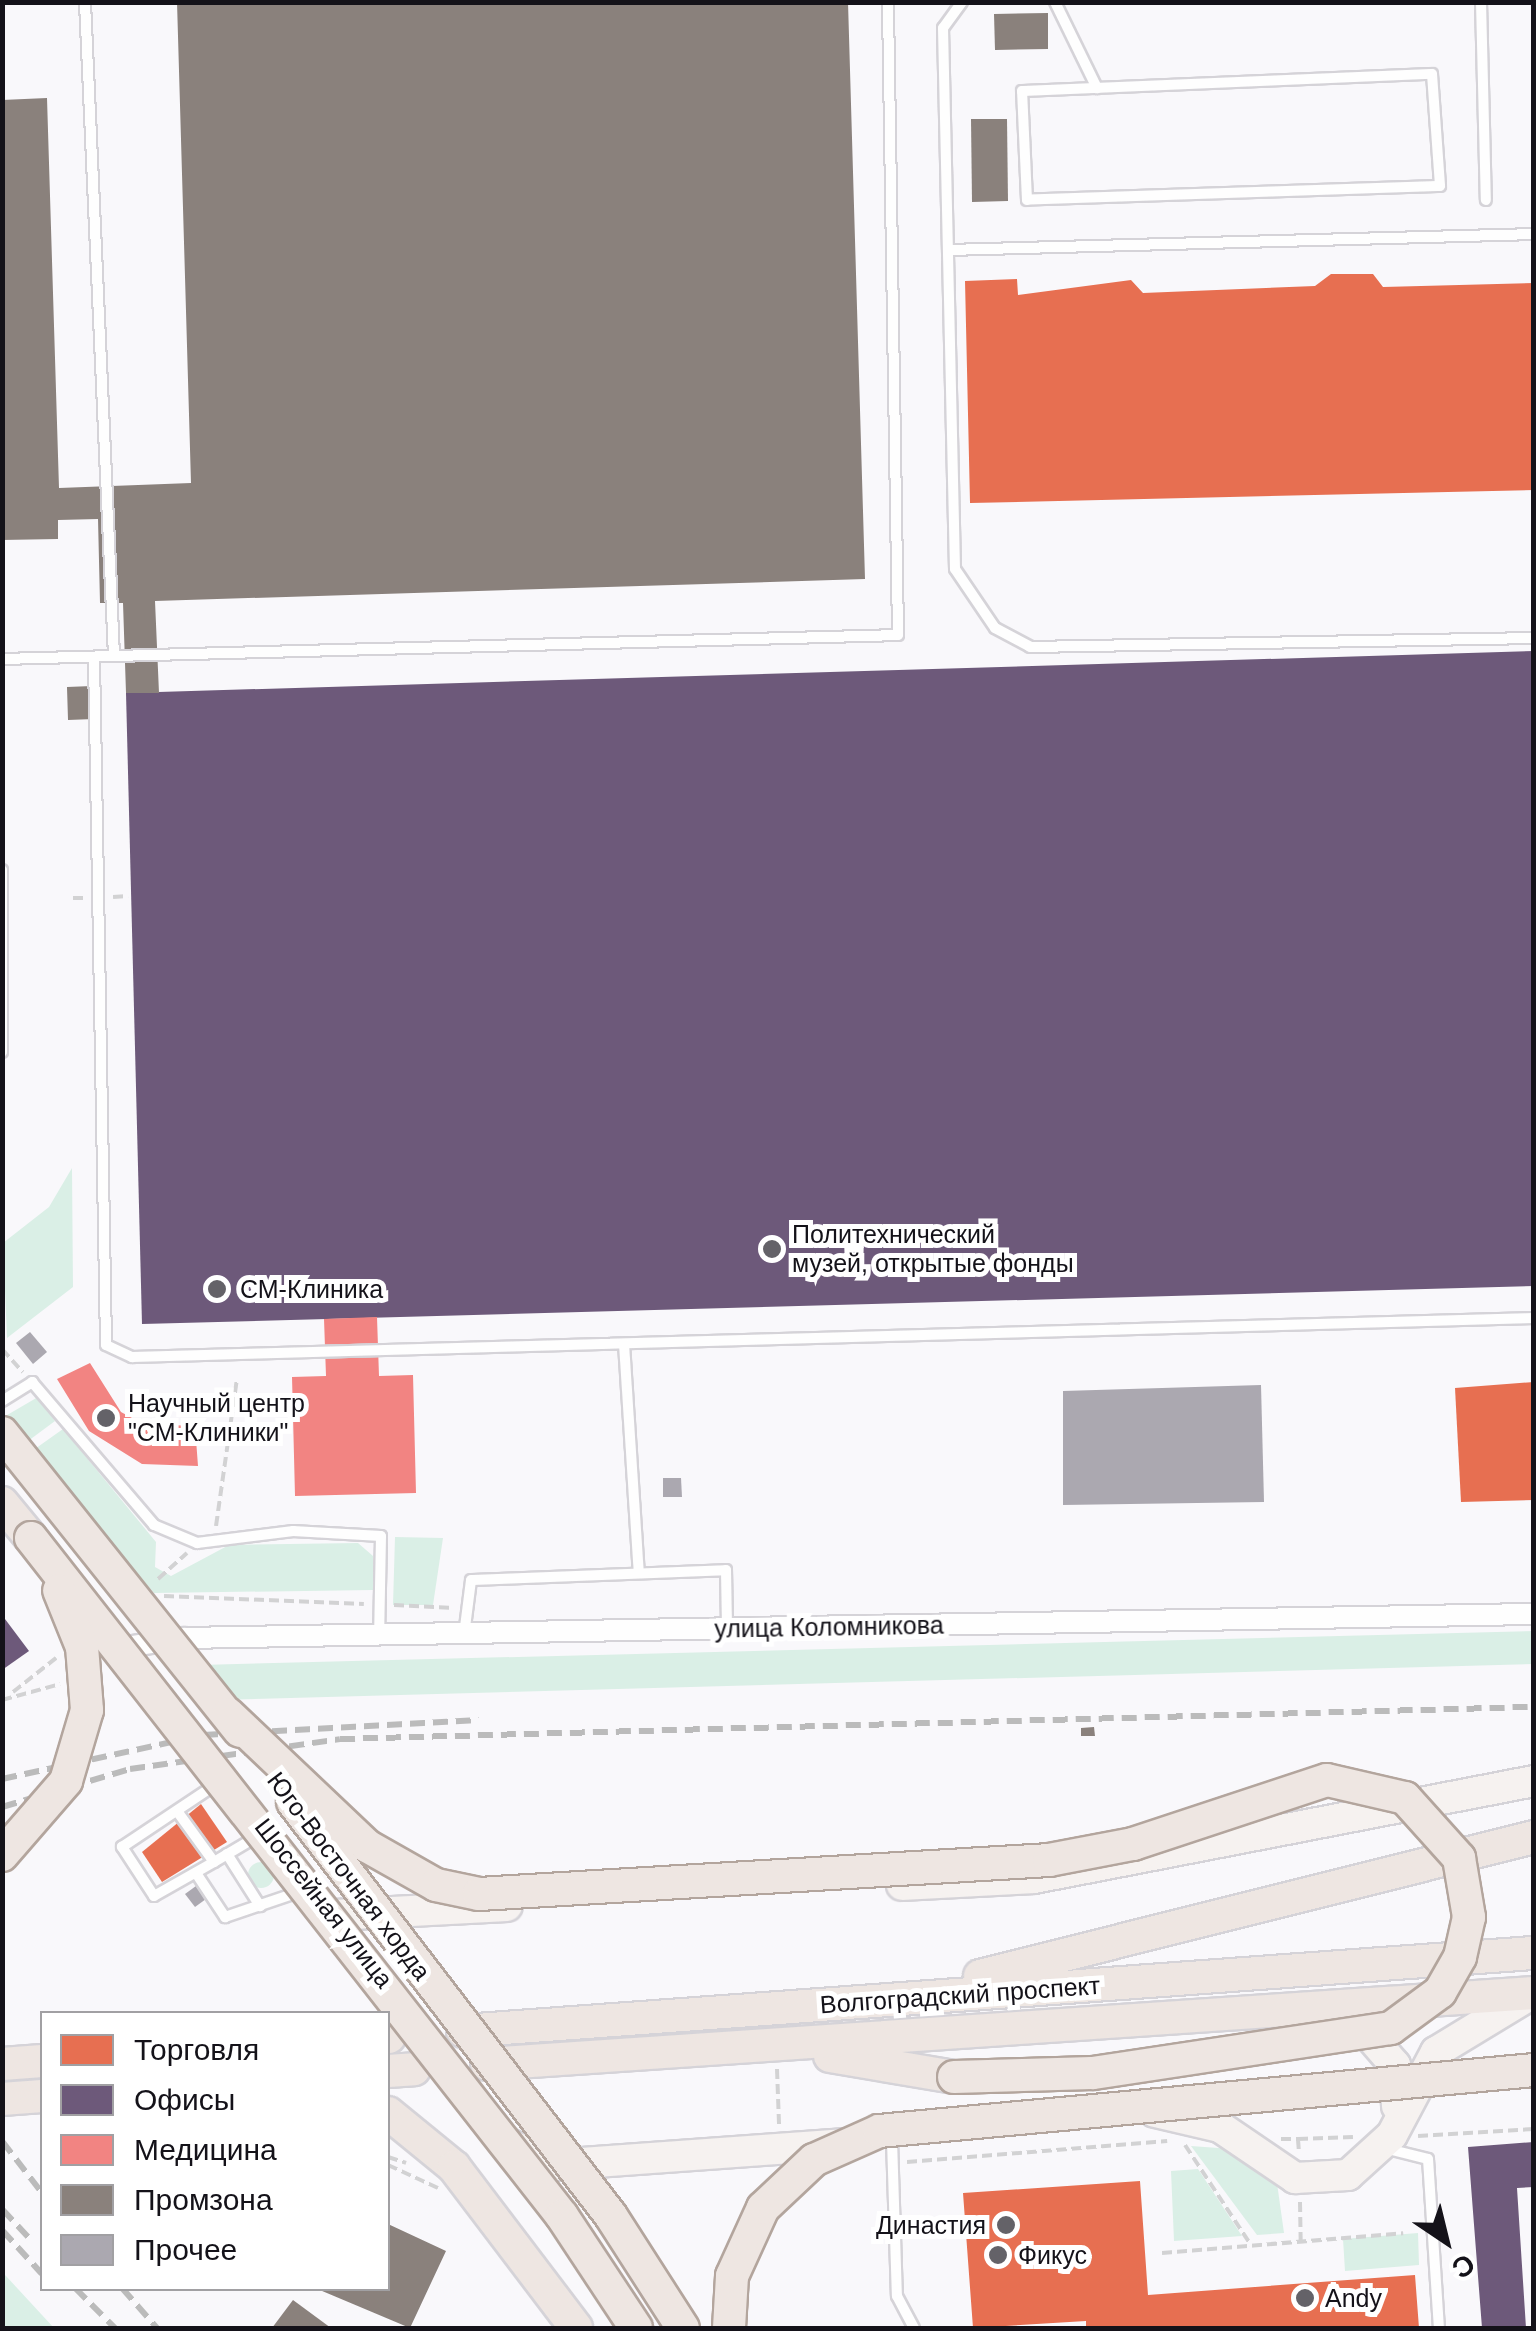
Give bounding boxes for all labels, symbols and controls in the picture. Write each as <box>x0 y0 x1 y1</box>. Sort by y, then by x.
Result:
place label: Политехнический музей, открытые фонды <box>792 1220 1074 1279</box>
marker: Политехнический музей, открытые фонды <box>761 1238 783 1260</box>
place label: СМ-Клиника <box>240 1274 383 1304</box>
marker: СМ-Клиника <box>204 1276 230 1302</box>
place label: Научный центр "СМ-Клиники" <box>128 1389 305 1448</box>
marker: Научный центр "СМ-Клиники" <box>93 1405 119 1431</box>
street label: улица Коломникова <box>714 1610 944 1644</box>
street label: Юго-Восточная хорда <box>261 1766 437 1986</box>
street label: Шоссейная улица <box>249 1812 399 1994</box>
street label: Волгоградский проспект <box>819 1970 1101 2020</box>
legend <box>40 2011 390 2291</box>
text: Торговля <box>134 2033 259 2066</box>
text: Офисы <box>134 2083 235 2116</box>
text: Медицина <box>134 2133 277 2166</box>
text: Промзона <box>134 2183 273 2216</box>
north arrow <box>1396 2191 1496 2291</box>
place label: Династия <box>876 2210 986 2240</box>
marker: Династия <box>995 2214 1017 2236</box>
text: Прочее <box>134 2233 237 2266</box>
place label: Фикус <box>1018 2240 1087 2270</box>
marker: Фикус <box>987 2244 1009 2266</box>
text: С <box>1446 2247 1481 2284</box>
place label: Andy <box>1325 2283 1382 2313</box>
marker: Andy <box>1294 2287 1316 2309</box>

